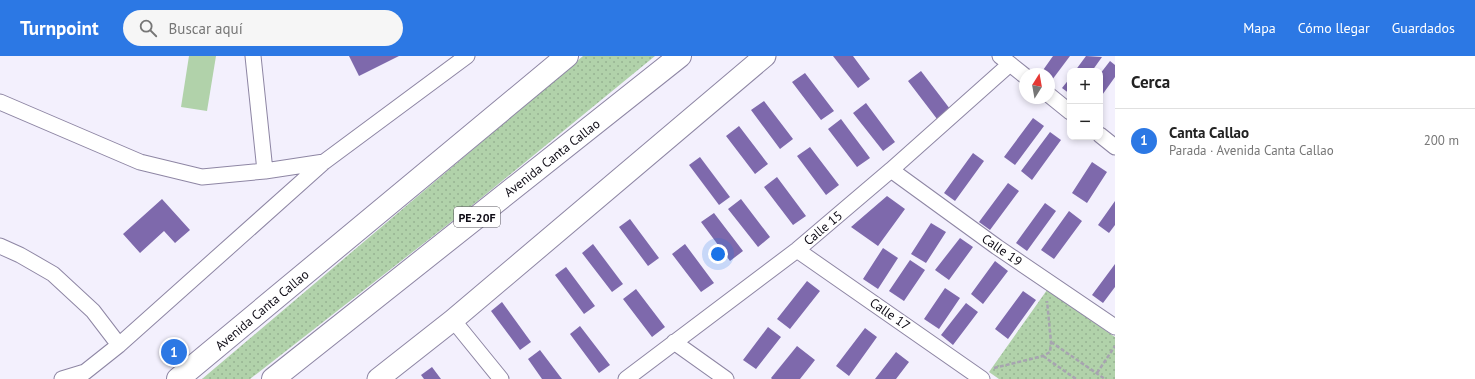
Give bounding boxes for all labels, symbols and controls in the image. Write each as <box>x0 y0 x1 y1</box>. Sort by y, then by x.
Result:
search box <box>123 10 403 46</box>
text: Turnpoint <box>20 16 99 40</box>
icon: search <box>137 17 159 39</box>
text: Buscar aquí <box>169 19 243 38</box>
text: Mapa <box>1243 19 1276 37</box>
text: Cómo llegar <box>1298 19 1370 37</box>
text: Guardados <box>1392 19 1455 37</box>
north arrow <box>1019 68 1055 104</box>
map controls <box>1067 68 1103 140</box>
button: + <box>1067 68 1103 104</box>
text: Cerca <box>1131 71 1170 93</box>
button: − <box>1067 104 1103 140</box>
street label: Avenida Canta Callao <box>501 115 603 201</box>
text: Canta Callao <box>1169 123 1249 142</box>
text: 1 <box>1140 132 1148 149</box>
text: 200 m <box>1424 132 1459 149</box>
text: Parada · Avenida Canta Callao <box>1169 142 1334 159</box>
road number: PE-20F <box>454 207 500 227</box>
street label: Calle 15 <box>800 207 846 249</box>
street label: Calle 19 <box>978 230 1026 270</box>
your location <box>708 244 728 264</box>
street label: Avenida Canta Callao <box>212 266 312 354</box>
street label: Calle 17 <box>866 294 914 334</box>
pin: 1 <box>161 337 187 367</box>

